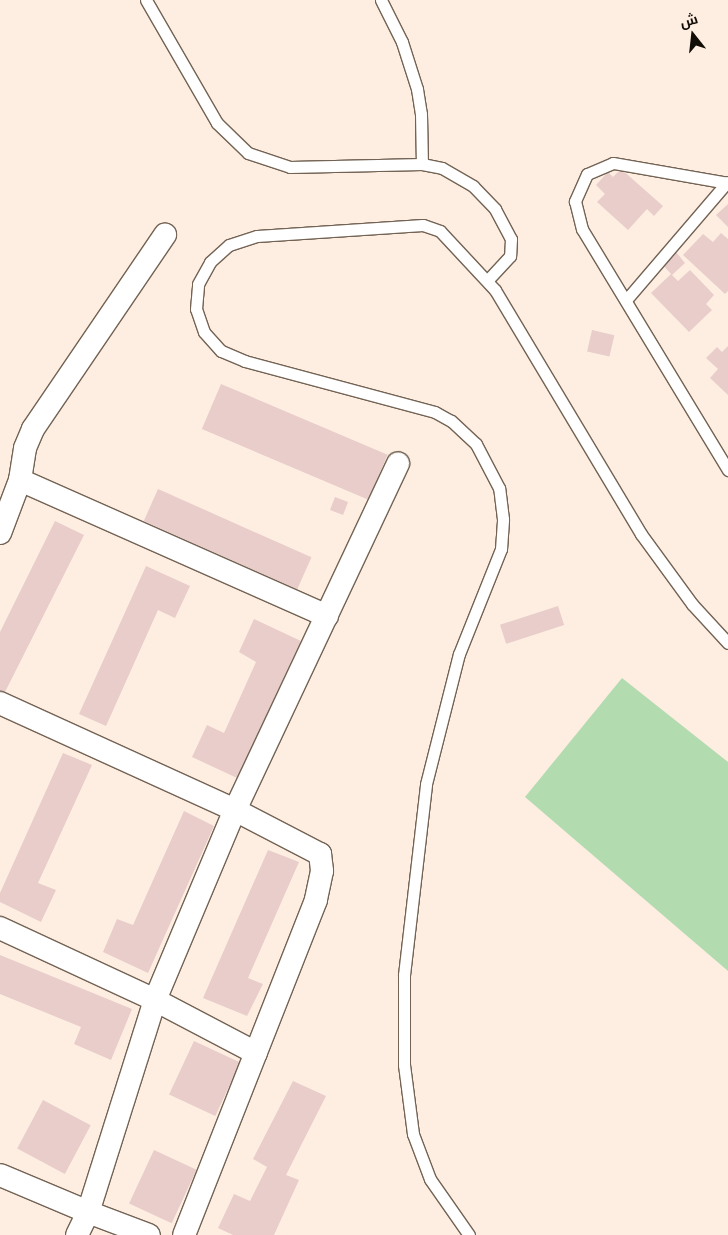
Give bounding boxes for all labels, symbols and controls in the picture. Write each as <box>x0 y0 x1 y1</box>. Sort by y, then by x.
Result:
text: ش <box>678 9 700 31</box>
north arrow <box>668 10 718 60</box>

